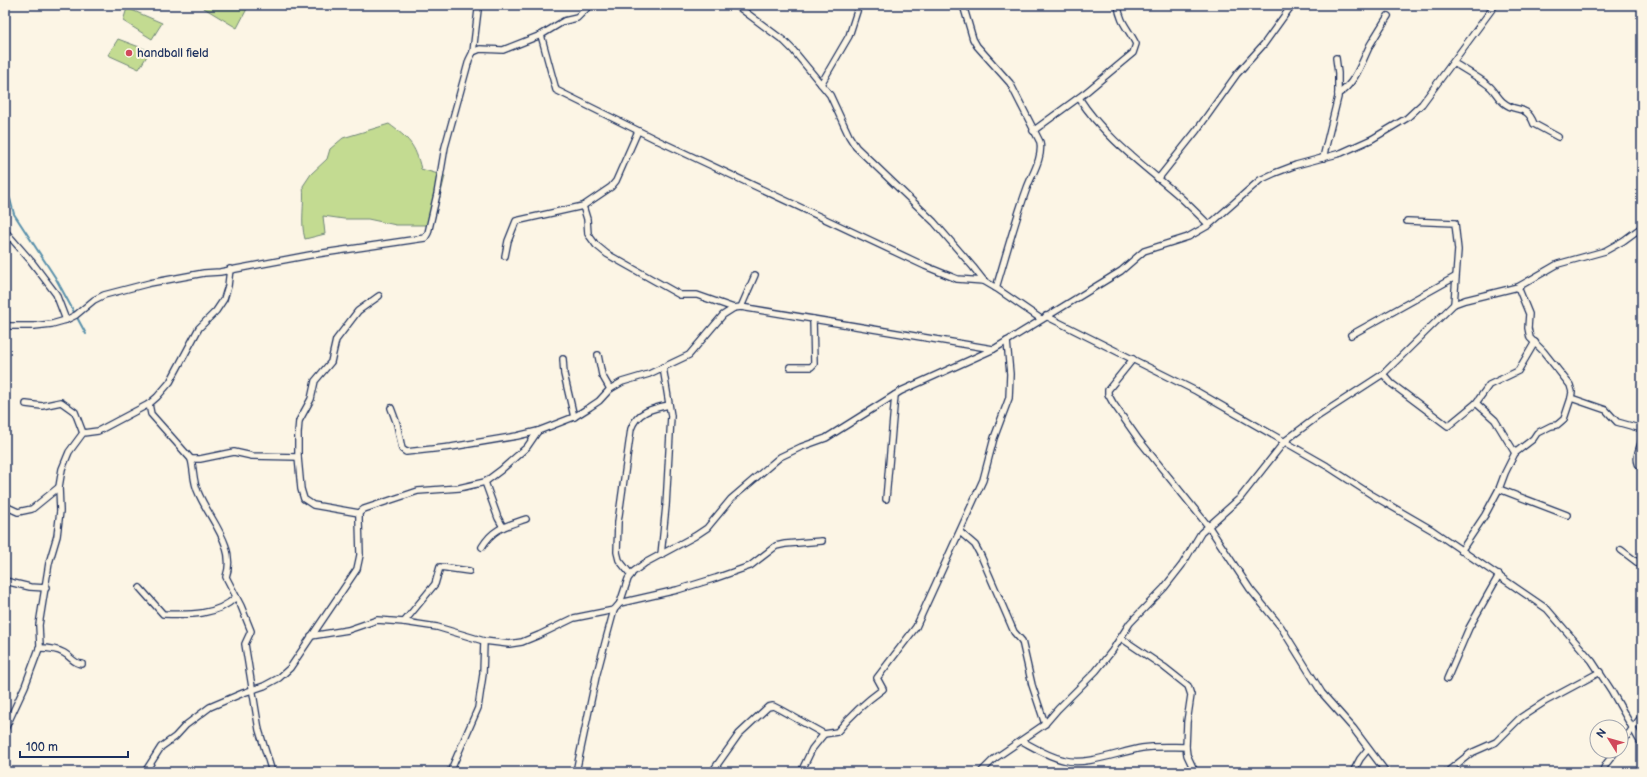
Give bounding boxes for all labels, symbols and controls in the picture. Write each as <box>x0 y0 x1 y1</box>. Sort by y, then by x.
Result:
place label: handball field <box>137 46 209 61</box>
marker: handball field <box>124 48 134 58</box>
north arrow <box>1589 719 1629 759</box>
text: N <box>1594 726 1609 740</box>
scale bar <box>20 733 128 759</box>
text: 100 m <box>26 740 58 755</box>

